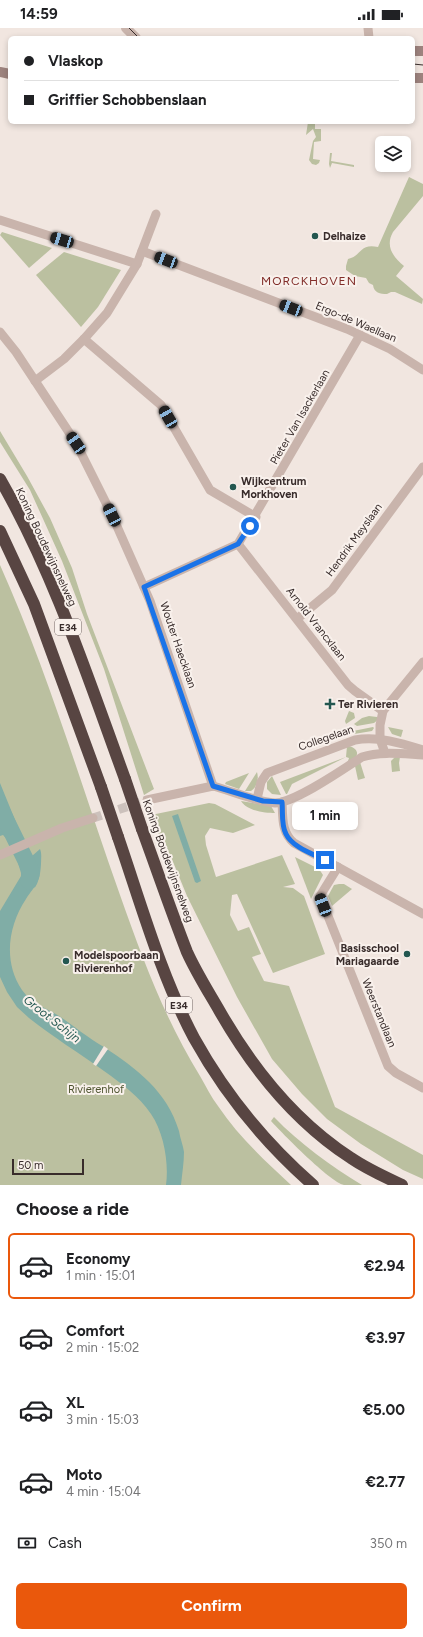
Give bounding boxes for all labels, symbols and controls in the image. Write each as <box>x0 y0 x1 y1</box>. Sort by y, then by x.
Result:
text: 14:59 <box>20 5 58 23</box>
text: Vlaskop <box>48 52 103 70</box>
text: Griffier Schobbenslaan <box>48 91 207 109</box>
map controls <box>375 136 411 172</box>
button: layers <box>375 136 411 172</box>
place label: Delhaize <box>323 230 366 243</box>
car <box>49 231 75 249</box>
marker: Delhaize <box>310 231 320 241</box>
car <box>153 250 179 270</box>
district label: MORCKHOVEN <box>261 274 357 288</box>
car <box>278 298 304 318</box>
street label: Ergo-de Waellaan <box>314 299 398 345</box>
street label: Pieter Van Isackerlaan <box>267 367 333 467</box>
car <box>157 404 179 430</box>
car <box>64 430 88 456</box>
place label: Wijkcentrum Morkhoven <box>241 475 307 501</box>
marker: Wijkcentrum Morkhoven <box>228 482 238 492</box>
street label: Koning Boudewijnsnelweg <box>13 486 79 608</box>
street label: Hendrik Meyslaan <box>323 501 385 579</box>
car <box>101 502 123 528</box>
route start <box>241 517 259 535</box>
street label: Arnold Vrancxlaan <box>283 585 349 663</box>
street label: Wouter Haecklaan <box>157 600 199 690</box>
road number: E34 <box>55 619 81 635</box>
place label: Ter Rivieren <box>338 698 398 711</box>
marker: Ter Rivieren <box>325 699 335 709</box>
street label: Collegelaan <box>297 723 355 753</box>
street label: Koning Boudewijnsnelweg <box>140 798 196 924</box>
callout: 1 min <box>292 802 358 830</box>
text: 1 min <box>310 808 340 823</box>
route end <box>316 851 334 869</box>
car <box>313 892 333 918</box>
place label: Basisschool Mariagaarde <box>336 942 399 968</box>
place label: Modelspoorbaan Rivierenhof <box>74 949 158 975</box>
marker: Basisschool Mariagaarde <box>402 949 412 959</box>
marker: Modelspoorbaan Rivierenhof <box>61 956 71 966</box>
street label: Weerstandlaan <box>359 977 399 1049</box>
water label: Groot Schijn <box>21 993 83 1046</box>
road number: E34 <box>166 997 192 1013</box>
park label: Rivierenhof <box>68 1083 125 1096</box>
scale bar <box>12 1157 84 1176</box>
text: 50 m <box>18 1159 43 1172</box>
text: Choose a ride <box>16 1198 129 1220</box>
icon: car <box>18 1248 54 1284</box>
text: Economy <box>66 1250 131 1268</box>
text: €2.94 <box>364 1257 405 1275</box>
text: 1 min · 15:01 <box>66 1268 135 1283</box>
icon: car <box>18 1320 54 1356</box>
text: Comfort <box>66 1322 125 1340</box>
text: €3.97 <box>365 1329 405 1347</box>
text: 2 min · 15:02 <box>66 1340 139 1355</box>
icon: car <box>18 1392 54 1428</box>
text: XL <box>66 1394 84 1412</box>
text: €5.00 <box>363 1401 405 1419</box>
text: 3 min · 15:03 <box>66 1412 139 1427</box>
icon: car <box>18 1464 54 1500</box>
text: Moto <box>66 1466 102 1484</box>
text: €2.77 <box>365 1473 405 1491</box>
text: 4 min · 15:04 <box>66 1484 141 1499</box>
icon: cash <box>16 1532 38 1554</box>
text: Cash <box>48 1534 82 1552</box>
text: 350 m <box>370 1536 407 1551</box>
button: Confirm <box>16 1583 407 1629</box>

